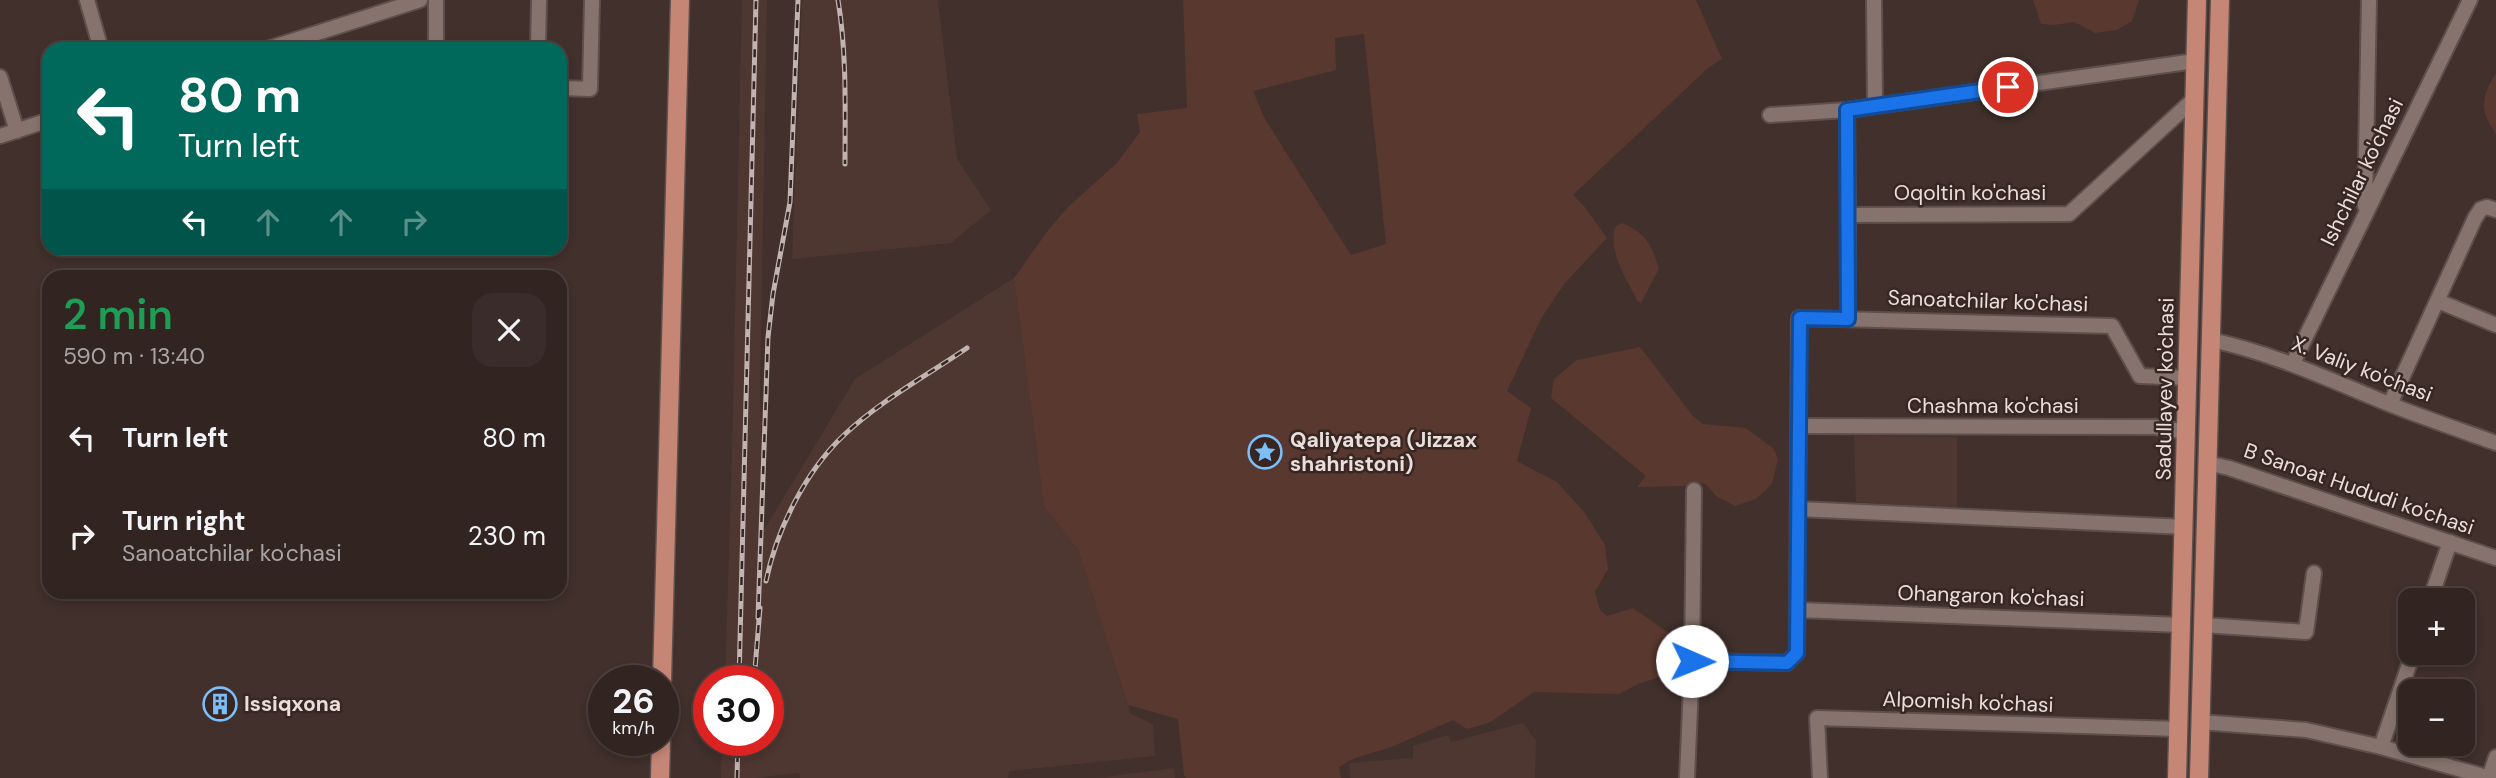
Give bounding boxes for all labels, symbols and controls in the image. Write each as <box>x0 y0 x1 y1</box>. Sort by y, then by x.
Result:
pin <box>1978 57 2038 117</box>
text: 80 m <box>178 63 301 127</box>
icon: arrive <box>1989 68 2027 106</box>
icon: left <box>63 70 154 161</box>
street label: Ishchilar ko'chasi <box>2314 93 2410 251</box>
text: Turn left <box>178 125 300 167</box>
street label: Oqoltin ko'chasi <box>1894 179 2046 207</box>
icon: left <box>176 203 214 241</box>
icon: ahead <box>249 203 287 241</box>
icon: ahead <box>322 203 360 241</box>
icon: right <box>395 203 433 241</box>
street label: Sanoatchilar ko'chasi <box>1887 284 2089 318</box>
text: 2 min <box>63 287 173 342</box>
button: close <box>472 293 546 367</box>
street label: Sadullayev ko'chasi <box>2149 297 2181 481</box>
street label: X. Valiy ko'chasi <box>2288 329 2436 409</box>
text: 590 m · 13:40 <box>63 341 205 371</box>
street label: Chashma ko'chasi <box>1907 392 2079 420</box>
icon: left <box>63 419 101 457</box>
text: Turn left <box>122 421 229 455</box>
text: 80 m <box>482 421 546 455</box>
place label: Qaliyatepa (Jizzax shahristoni) <box>1290 426 1477 478</box>
place icon: Qaliyatepa (Jizzax shahristoni) <box>1246 433 1284 471</box>
street label: B Sanoat Hududi ko'chasi <box>2240 436 2478 542</box>
text: Turn right <box>122 504 246 538</box>
icon: right <box>63 517 101 555</box>
text: 230 m <box>468 519 546 553</box>
text: Sanoatchilar ko'chasi <box>122 538 342 568</box>
street label: Ohangaron ko'chasi <box>1897 579 2085 613</box>
map controls <box>2398 588 2475 756</box>
button: + <box>2398 588 2475 665</box>
position arrow <box>1655 624 1729 698</box>
speed limit sign: 30 <box>693 665 784 756</box>
text: 26 <box>612 678 655 724</box>
button: − <box>2398 679 2475 756</box>
building icon: Issiqxona <box>201 685 239 723</box>
street label: Alpomish ko'chasi <box>1882 685 2054 719</box>
place label: Issiqxona <box>244 690 341 718</box>
text: km/h <box>612 716 655 740</box>

